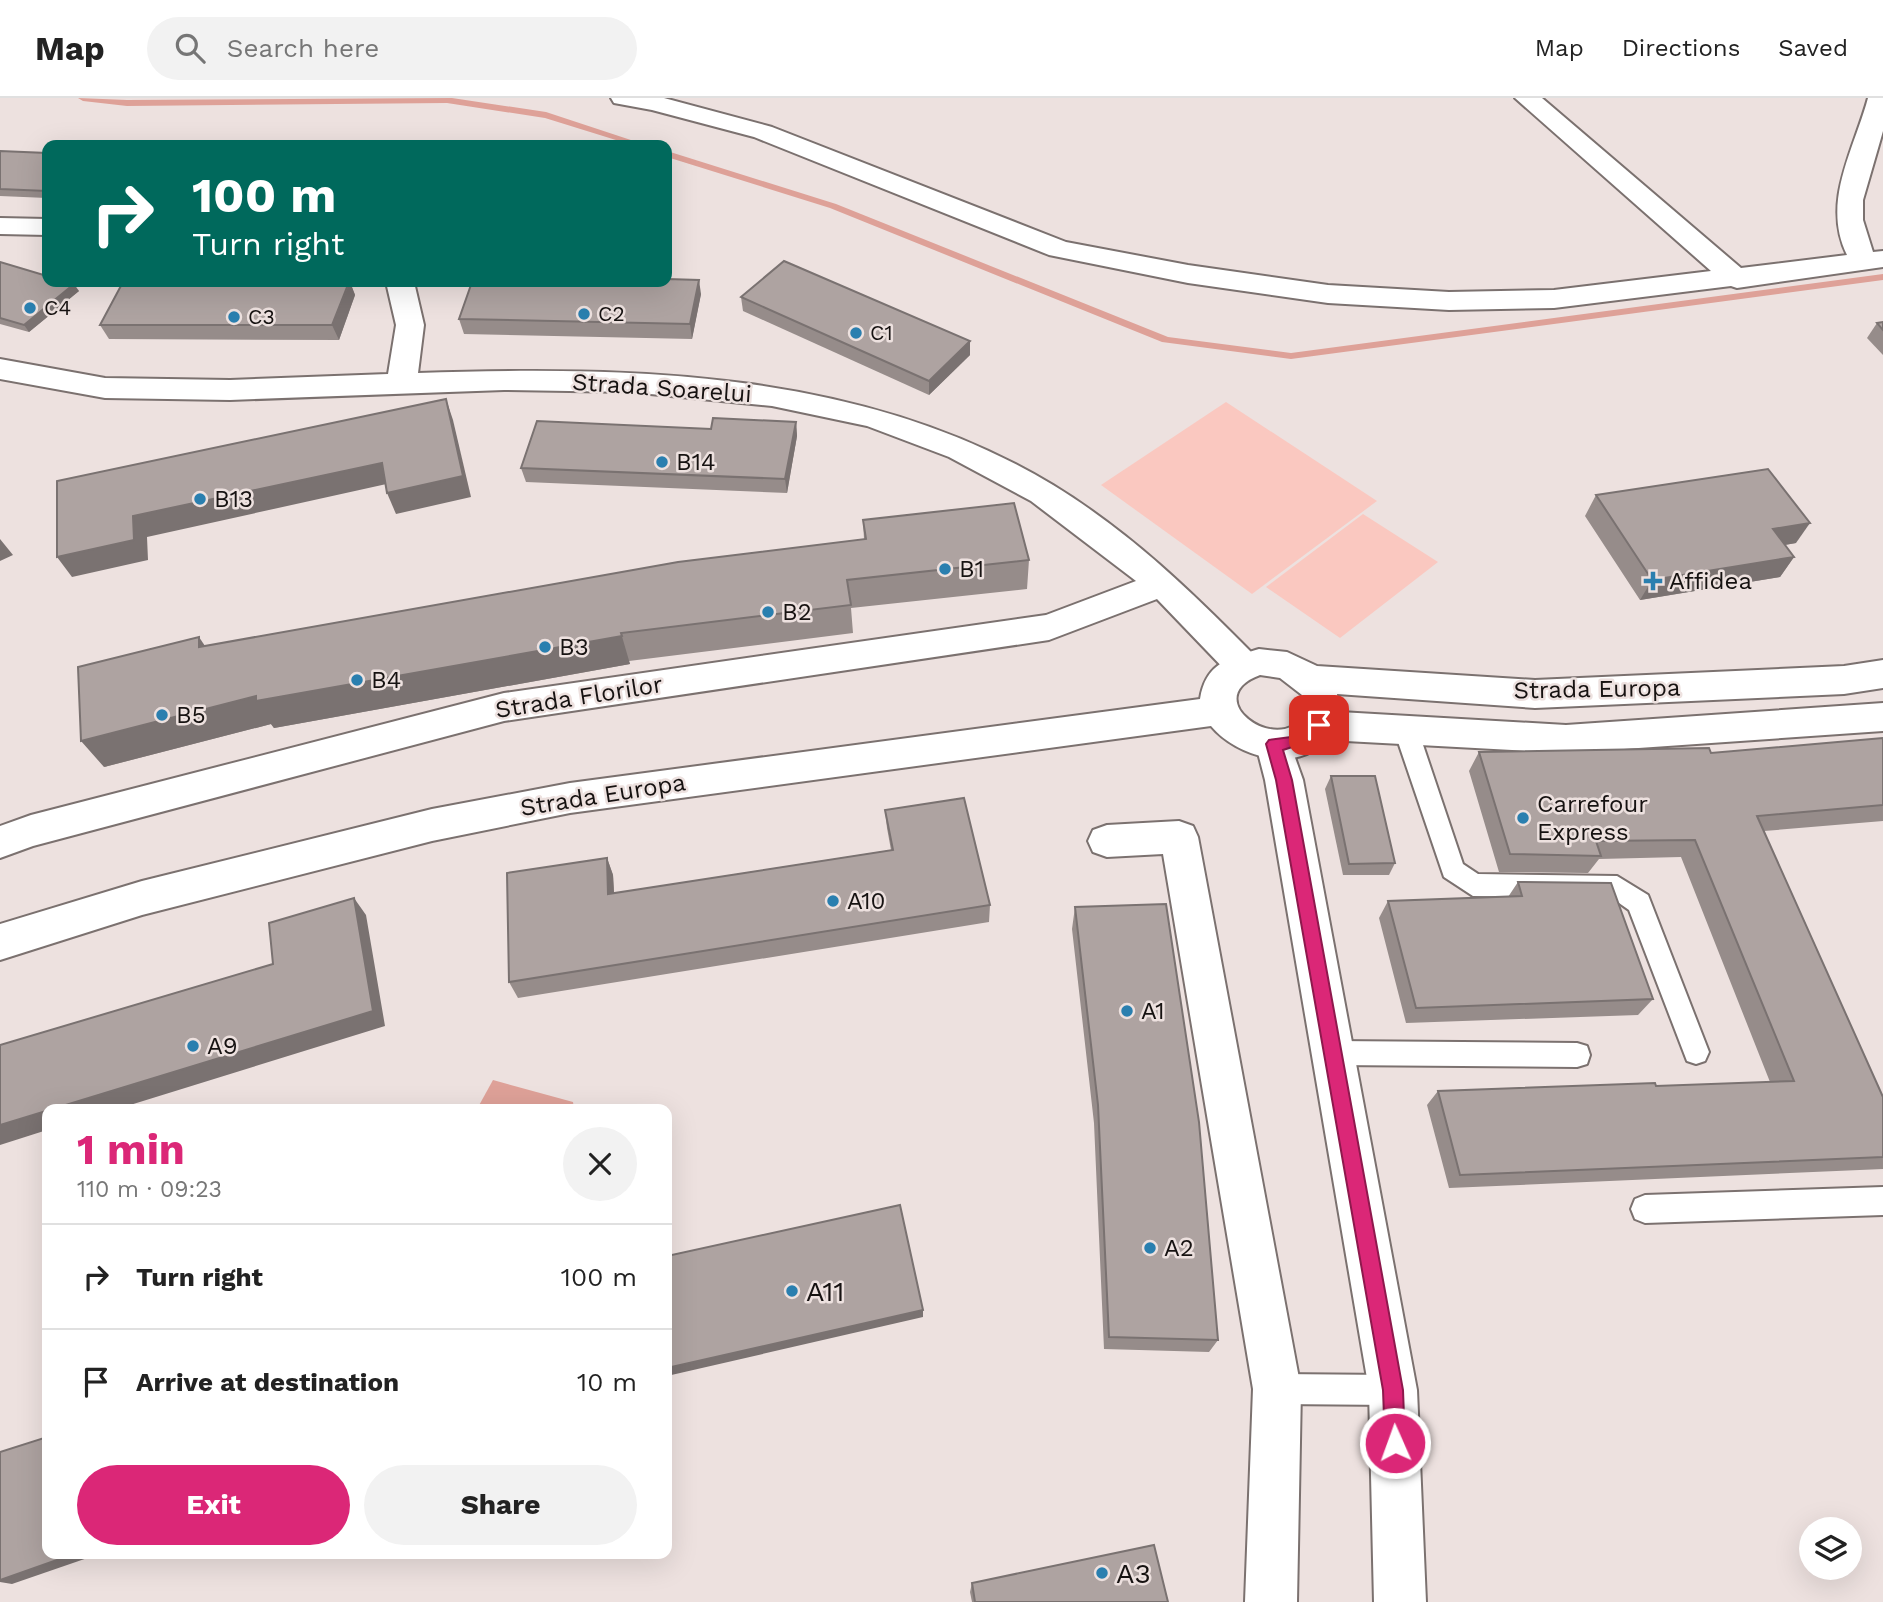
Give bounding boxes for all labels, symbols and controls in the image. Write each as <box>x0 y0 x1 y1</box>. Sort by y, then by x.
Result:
search box <box>147 17 637 80</box>
text: Map <box>35 29 105 68</box>
icon: search <box>171 29 209 67</box>
text: Search here <box>227 33 379 63</box>
text: Map <box>1535 34 1584 62</box>
text: Directions <box>1622 34 1740 62</box>
text: Saved <box>1778 34 1848 62</box>
text: 100 m <box>192 166 336 224</box>
icon: right <box>77 168 168 259</box>
text: Turn right <box>192 225 344 263</box>
place label: C4 <box>44 295 71 320</box>
marker: C4 <box>22 300 38 316</box>
place label: C2 <box>598 301 625 326</box>
place label: C3 <box>248 304 275 329</box>
marker: C2 <box>576 306 592 322</box>
marker: C3 <box>226 309 242 325</box>
place label: C1 <box>870 320 893 345</box>
marker: C1 <box>848 325 864 341</box>
street label: Strada Soarelui <box>571 368 753 408</box>
place label: B14 <box>676 448 716 476</box>
marker: B14 <box>654 454 670 470</box>
place label: B13 <box>214 485 253 513</box>
marker: B13 <box>192 491 208 507</box>
place label: B1 <box>959 555 984 583</box>
marker: B1 <box>937 561 953 577</box>
place label: Affidea <box>1669 567 1752 595</box>
marker: Affidea <box>1643 571 1663 591</box>
place label: B2 <box>782 598 812 626</box>
marker: B2 <box>760 604 776 620</box>
place label: B3 <box>559 633 589 661</box>
marker: B3 <box>537 639 553 655</box>
place label: B4 <box>371 666 401 694</box>
street label: Strada Florilor <box>493 670 665 724</box>
marker: B4 <box>349 672 365 688</box>
street label: Strada Europa <box>1513 674 1681 704</box>
pin <box>1289 695 1349 755</box>
place label: B5 <box>176 701 206 729</box>
icon: arrive <box>1300 706 1338 744</box>
marker: B5 <box>154 707 170 723</box>
street label: Strada Europa <box>518 768 688 822</box>
place label: Carrefour Express <box>1537 790 1648 846</box>
marker: Carrefour Express <box>1515 810 1531 826</box>
place label: A10 <box>847 887 886 915</box>
marker: A10 <box>825 893 841 909</box>
place label: A1 <box>1141 997 1165 1025</box>
marker: A1 <box>1119 1003 1135 1019</box>
place label: A9 <box>207 1032 238 1060</box>
marker: A9 <box>185 1038 201 1054</box>
text: 1 min <box>77 1125 185 1174</box>
button: close <box>563 1127 637 1201</box>
text: 110 m · 09:23 <box>77 1176 222 1203</box>
place label: A2 <box>1164 1234 1194 1262</box>
marker: A2 <box>1142 1240 1158 1256</box>
icon: right <box>77 1258 115 1296</box>
text: Turn right <box>136 1262 263 1292</box>
text: 100 m <box>561 1262 637 1292</box>
place label: A11 <box>806 1275 844 1308</box>
marker: A11 <box>784 1283 800 1299</box>
icon: arrive <box>77 1363 115 1401</box>
text: Arrive at destination <box>136 1367 399 1397</box>
text: 10 m <box>577 1367 637 1397</box>
position arrow <box>1358 1406 1432 1480</box>
button: Exit <box>77 1465 350 1545</box>
button: Share <box>364 1465 637 1545</box>
map controls <box>1799 1517 1862 1580</box>
button: layers <box>1799 1517 1862 1580</box>
place label: A3 <box>1116 1557 1151 1590</box>
marker: A3 <box>1094 1565 1110 1581</box>

